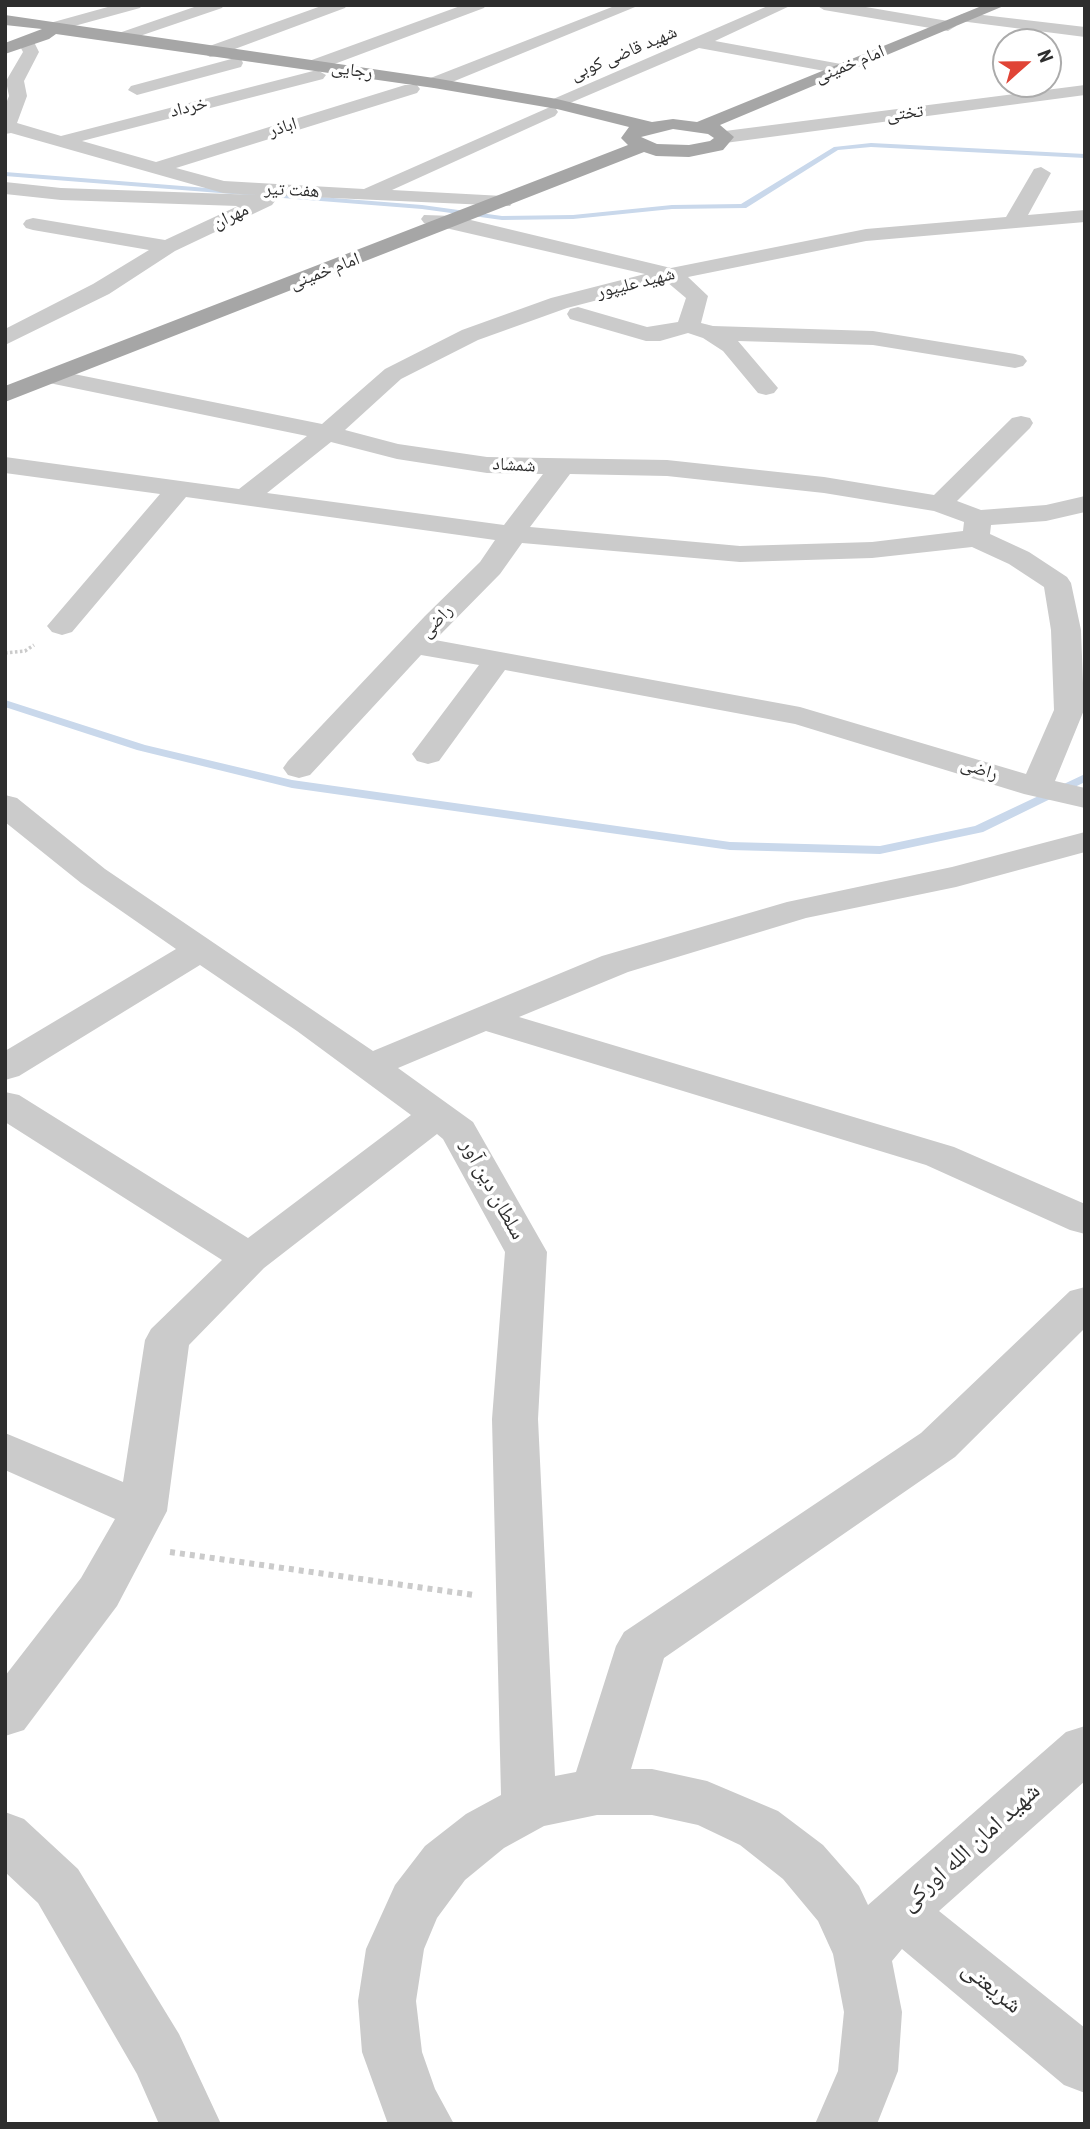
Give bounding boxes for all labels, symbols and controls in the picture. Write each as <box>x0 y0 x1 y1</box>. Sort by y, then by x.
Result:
street label: شهید قاضی کوبی <box>567 22 681 86</box>
north arrow <box>992 28 1062 98</box>
street label: امام خمینی <box>812 41 888 89</box>
text: N <box>1032 46 1058 66</box>
street label: رجایی <box>330 57 374 85</box>
street label: خرداد <box>168 93 210 123</box>
street label: تختی <box>885 101 925 127</box>
street label: اباذر <box>266 114 300 142</box>
street label: هفت تیر <box>264 179 320 203</box>
street label: مهران <box>210 199 252 235</box>
street label: امام خمینی <box>287 249 363 295</box>
street label: شهید علیپور <box>595 264 677 304</box>
street label: شمشاد <box>492 454 536 478</box>
street label: راضی <box>416 601 458 643</box>
street label: راضی <box>958 754 1000 786</box>
street label: سلطان دین آور <box>454 1136 530 1244</box>
street label: شهید امان الله اورکی <box>895 1778 1047 1918</box>
street label: شریعتی <box>955 1955 1027 2021</box>

